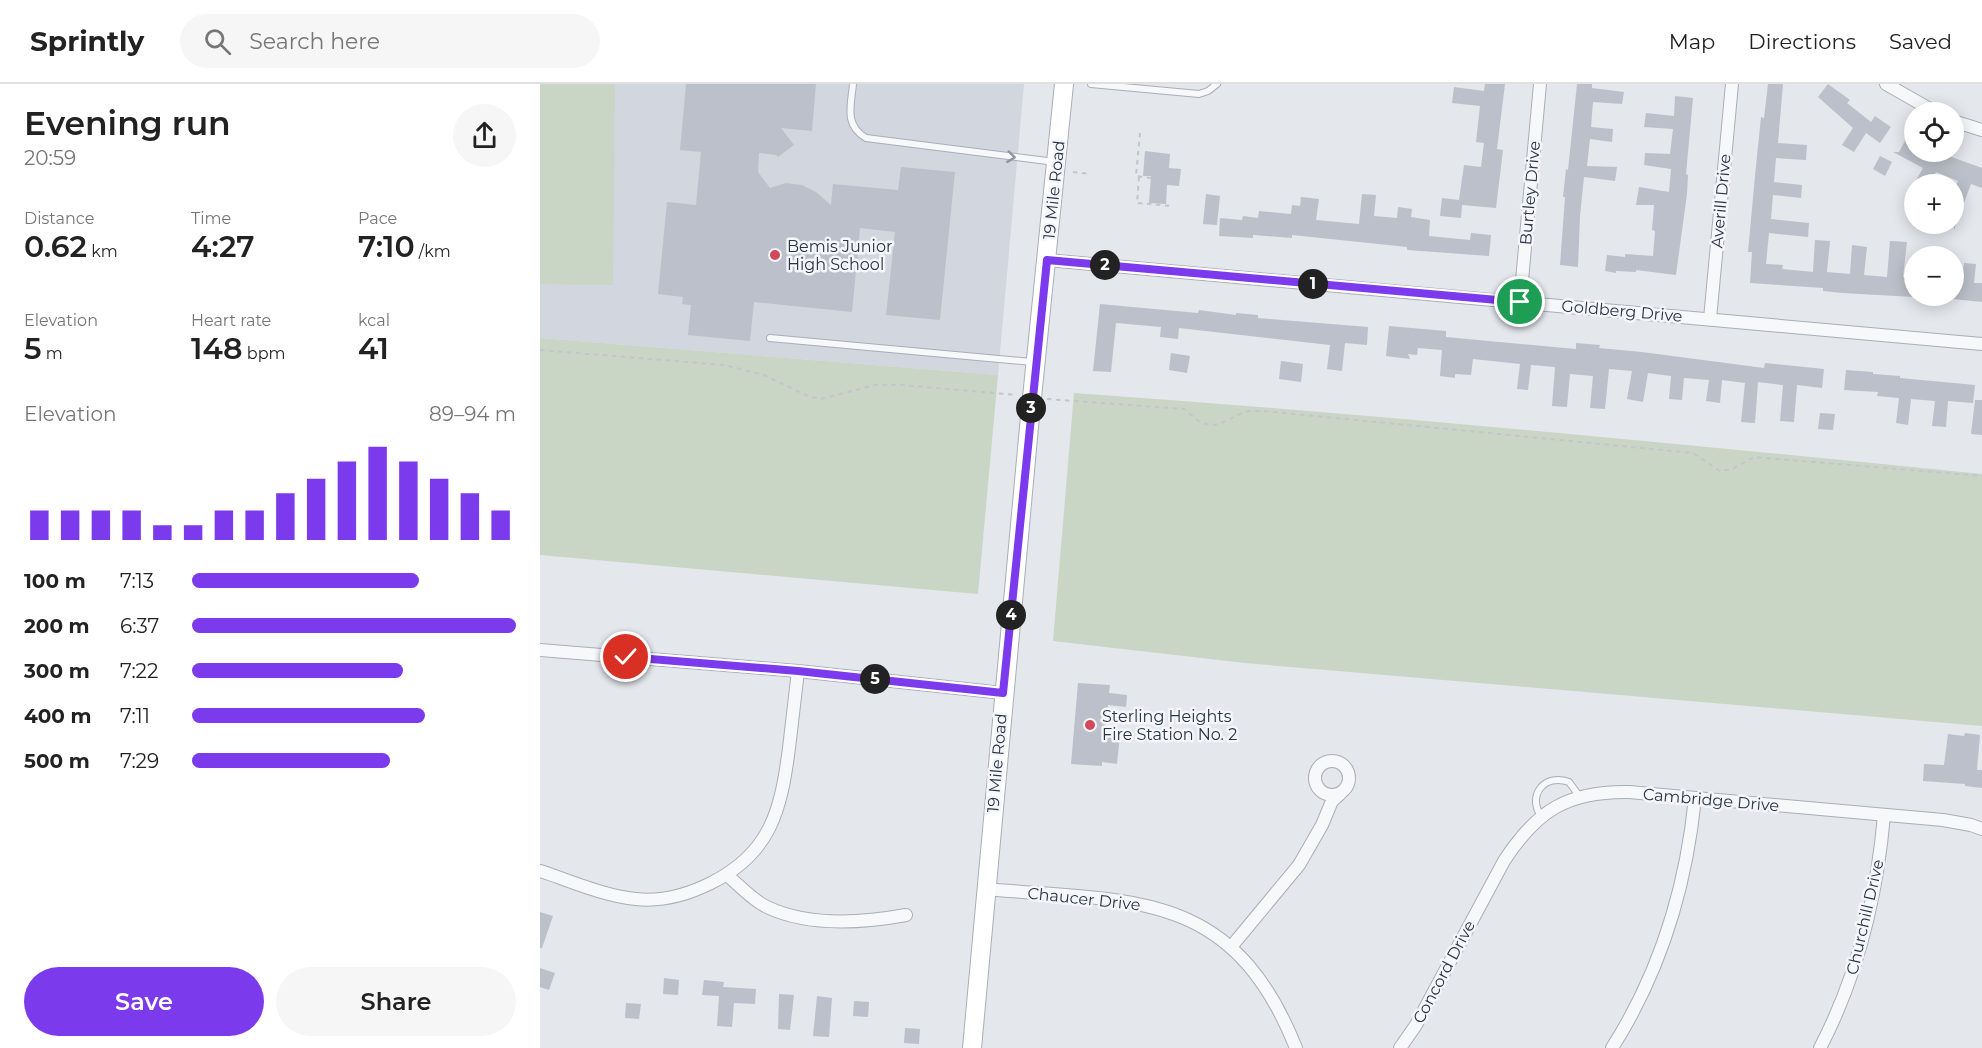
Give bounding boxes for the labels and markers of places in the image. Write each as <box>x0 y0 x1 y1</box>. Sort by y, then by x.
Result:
place label: Bemis Junior High School <box>787 237 892 274</box>
marker: Bemis Junior High School <box>768 248 782 262</box>
pin: 2 <box>1090 250 1120 280</box>
pin: 1 <box>1298 269 1328 299</box>
pin <box>1494 276 1545 327</box>
pin: 3 <box>1016 393 1046 423</box>
pin: 4 <box>996 600 1026 630</box>
pin <box>600 631 651 682</box>
pin: 5 <box>860 664 890 694</box>
place label: Sterling Heights Fire Station No. 2 <box>1102 707 1237 744</box>
marker: Sterling Heights Fire Station No. 2 <box>1083 718 1097 732</box>

